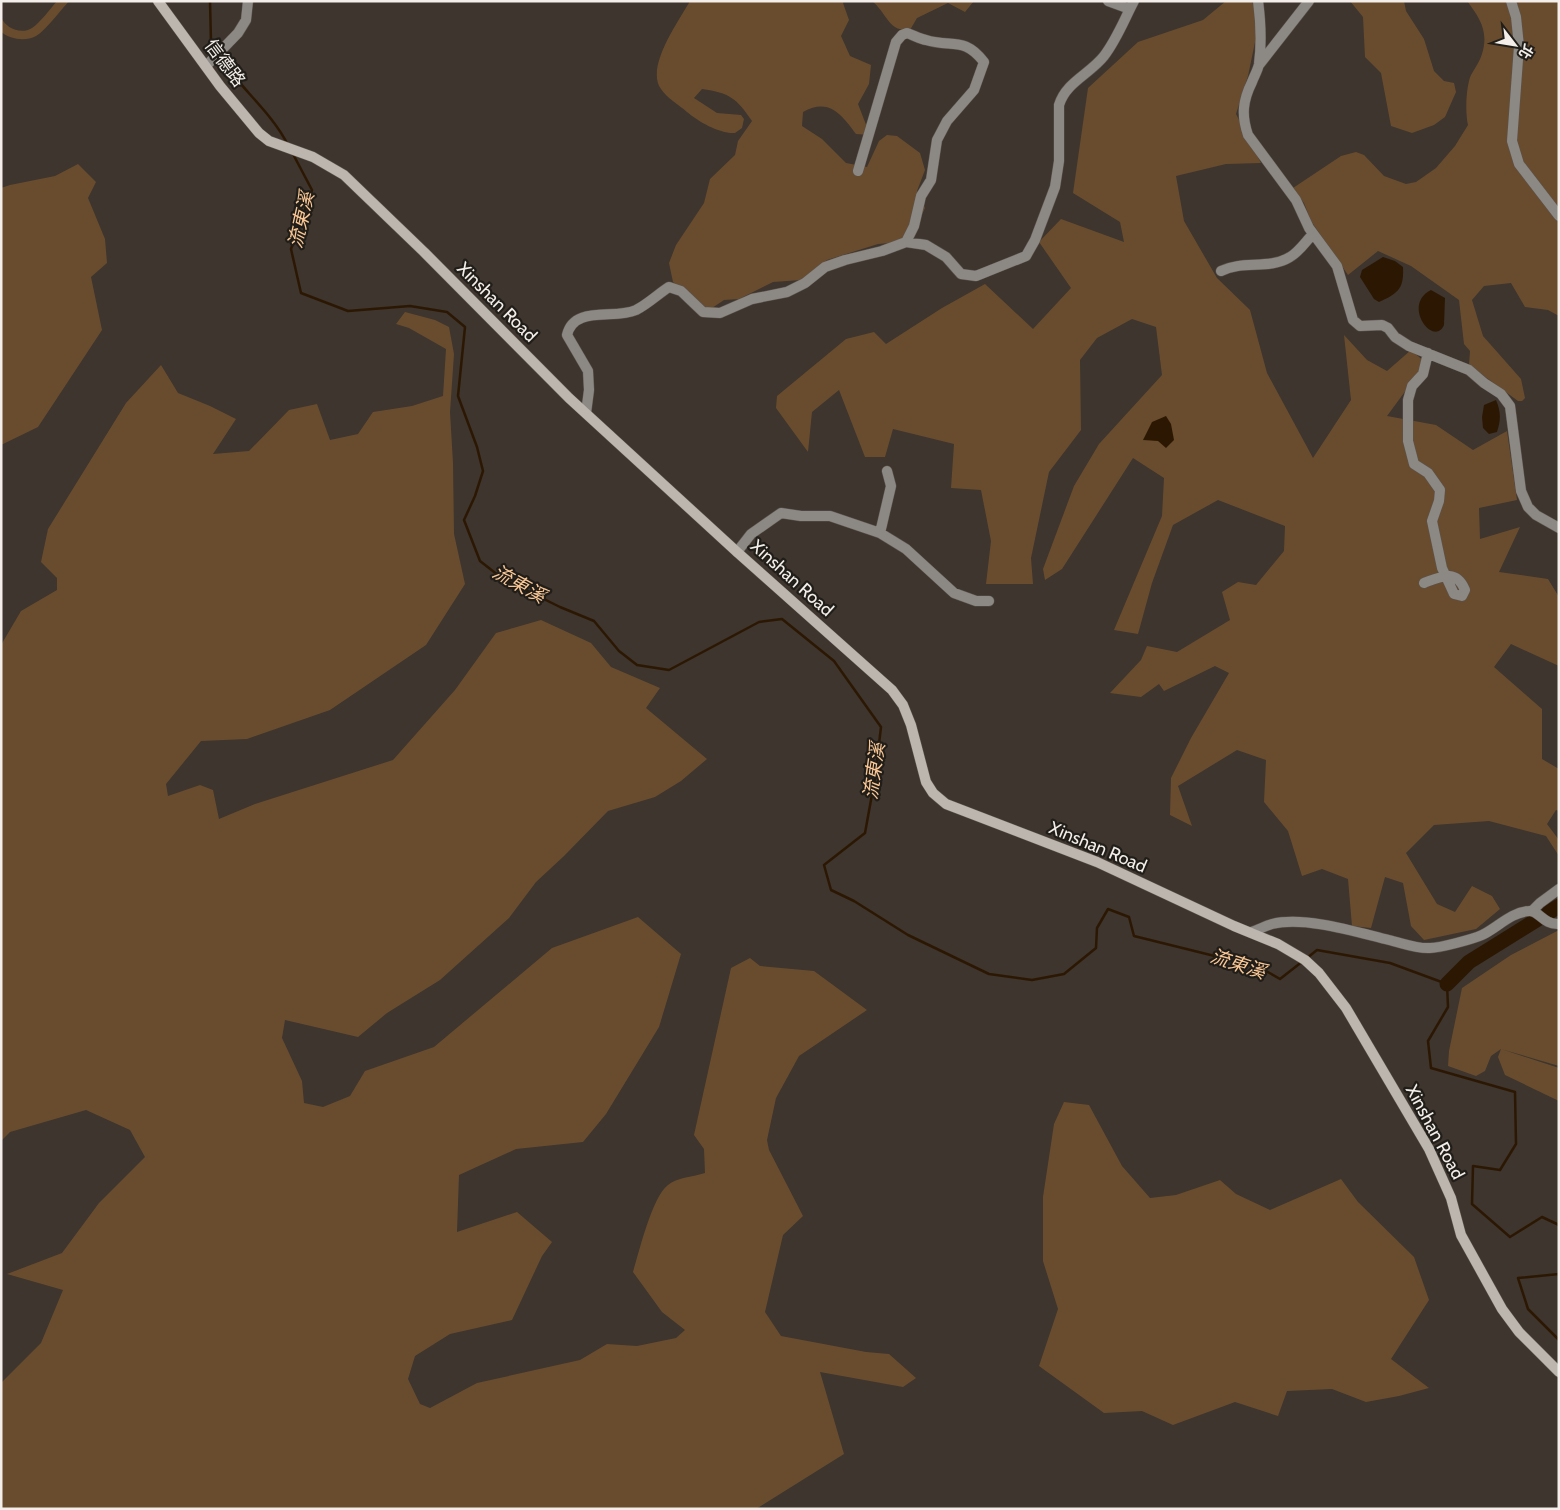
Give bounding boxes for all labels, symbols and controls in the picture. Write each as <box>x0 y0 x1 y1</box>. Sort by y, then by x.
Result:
north arrow <box>1490 20 1540 70</box>
street label: 信德路 <box>200 35 250 91</box>
text: 北 <box>1515 41 1537 62</box>
water label: 流東溪 <box>283 187 319 250</box>
street label: Xinshan Road <box>452 257 542 347</box>
street label: Xinshan Road <box>746 535 838 621</box>
water label: 流東溪 <box>488 560 552 609</box>
water label: 流東溪 <box>859 738 890 801</box>
street label: Xinshan Road <box>1046 817 1150 877</box>
water label: 流東溪 <box>1207 944 1272 985</box>
street label: Xinshan Road <box>1401 1081 1469 1183</box>

